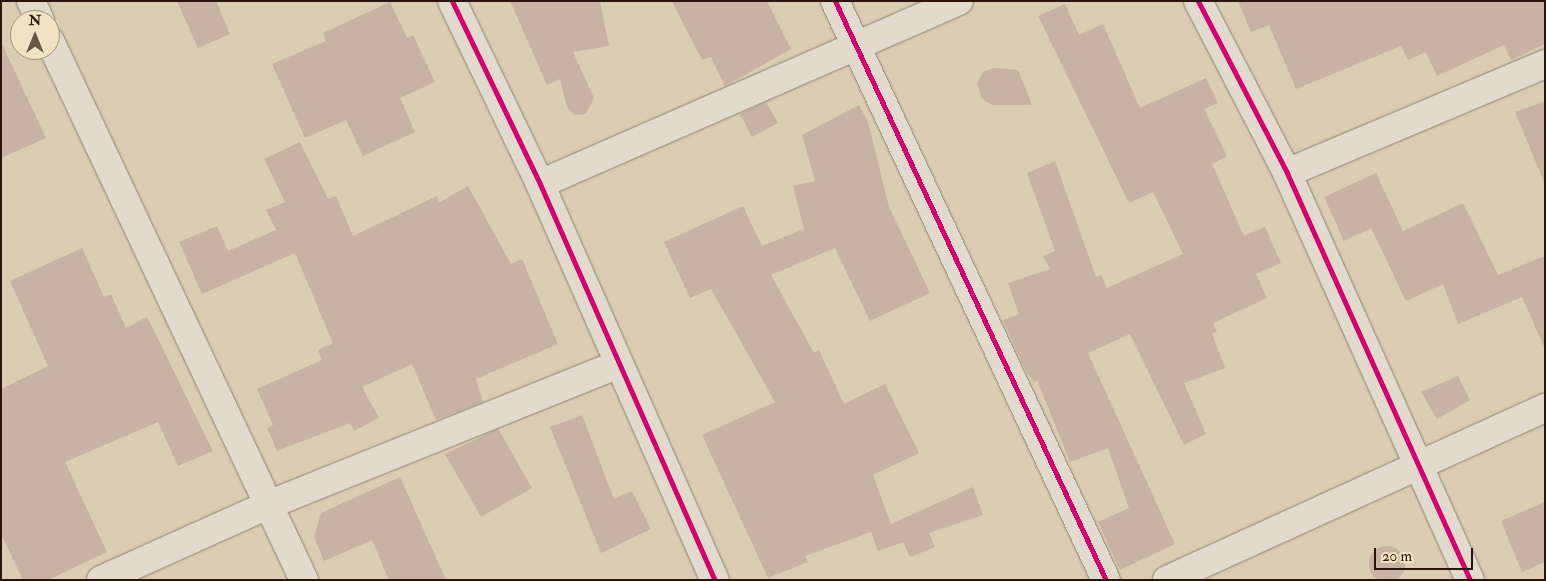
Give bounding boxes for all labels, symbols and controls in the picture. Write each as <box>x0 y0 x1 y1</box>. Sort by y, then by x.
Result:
north arrow <box>10 10 60 60</box>
text: N <box>29 12 41 29</box>
scale bar <box>1376 538 1475 570</box>
text: 20 m <box>1382 547 1412 566</box>

